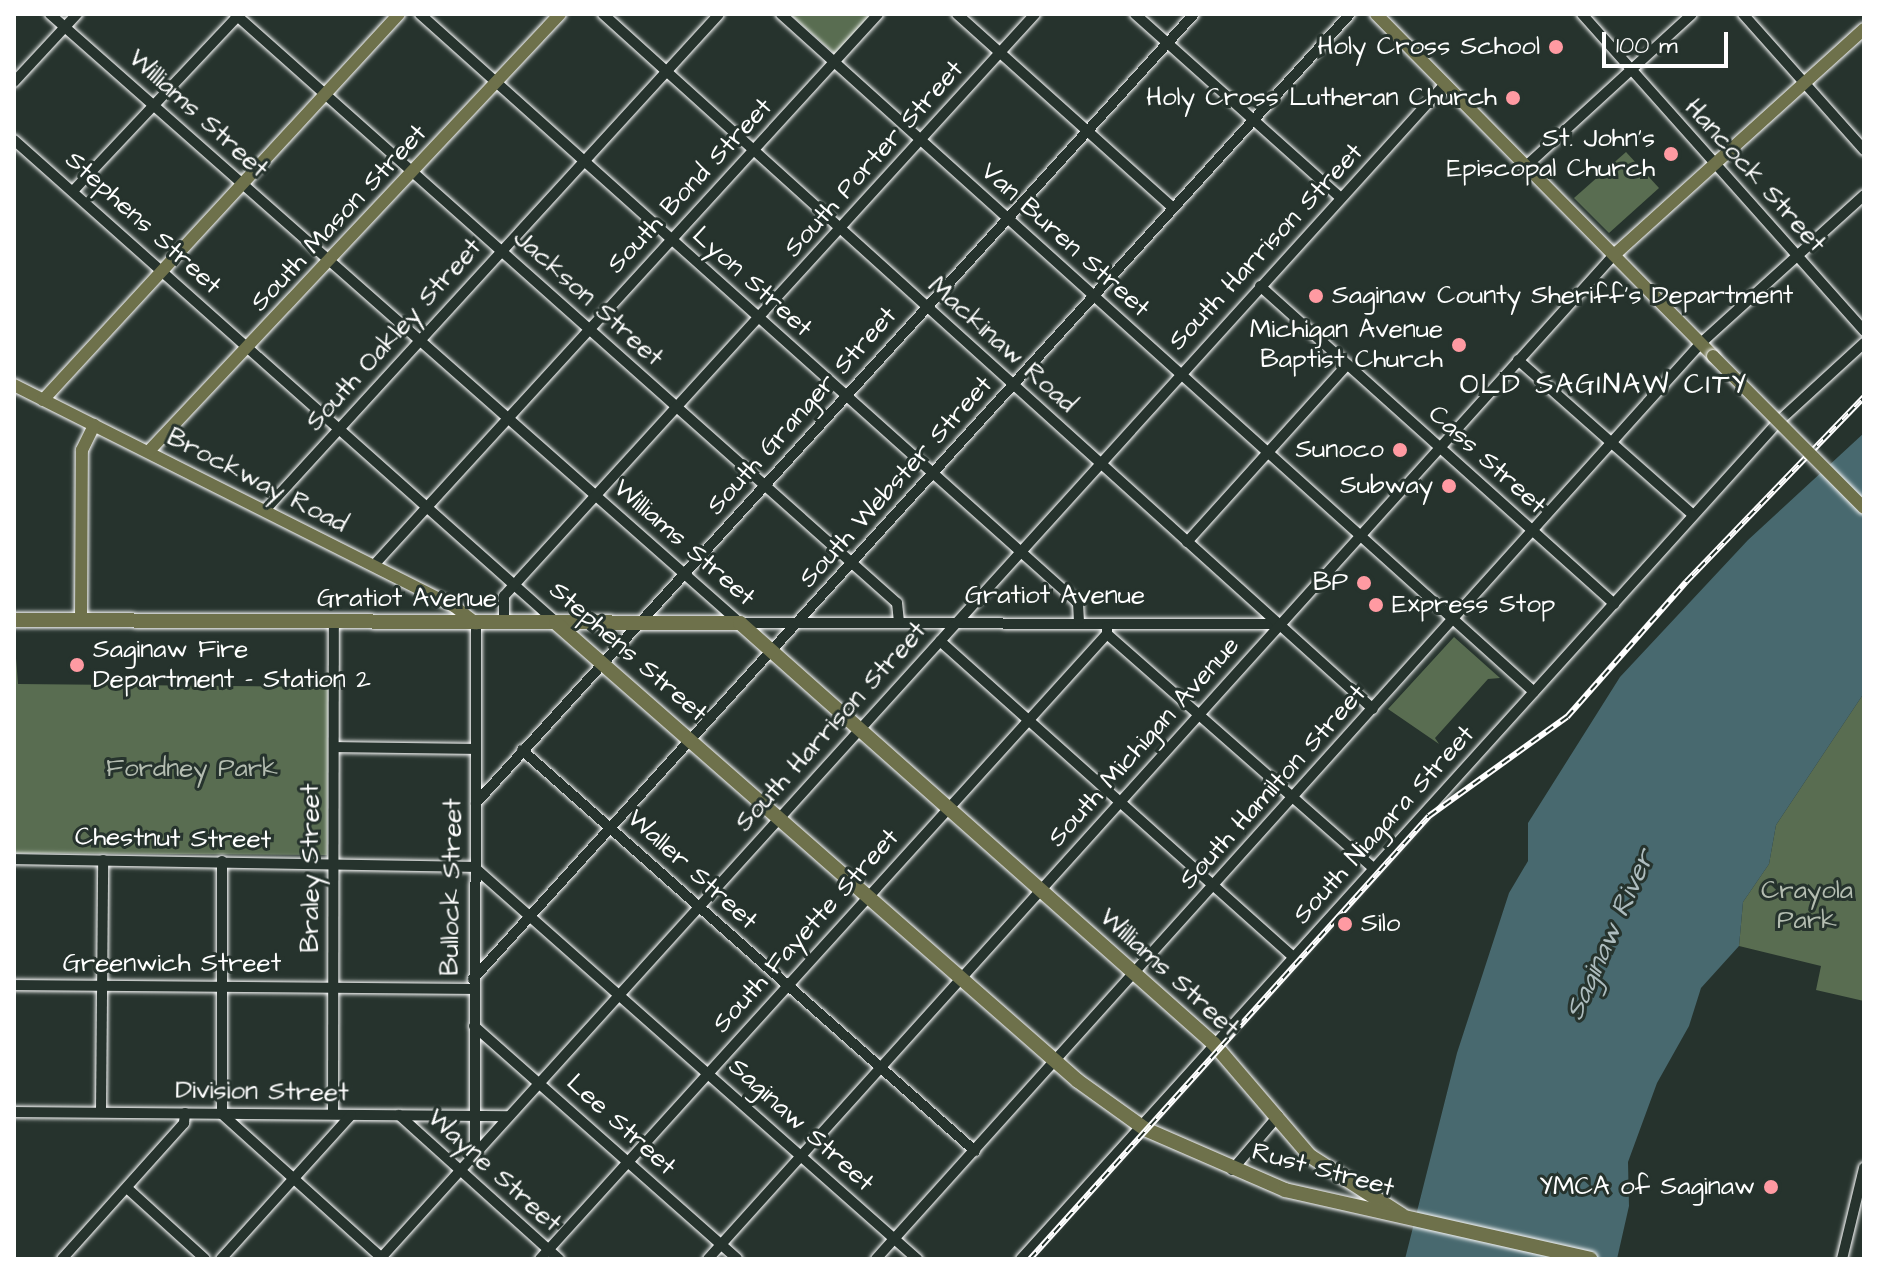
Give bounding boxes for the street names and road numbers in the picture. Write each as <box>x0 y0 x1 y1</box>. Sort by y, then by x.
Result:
street label: Williams Street <box>122 43 274 185</box>
street label: South Porter Street <box>778 54 970 264</box>
street label: South Bond Street <box>601 92 779 280</box>
street label: Hancock Street <box>1678 93 1832 259</box>
street label: South Mason Street <box>244 118 434 318</box>
street label: South Harrison Street <box>1162 137 1370 357</box>
street label: Stephens Street <box>58 145 228 301</box>
street label: Van Buren Street <box>974 156 1156 324</box>
street label: Lyon Street <box>686 220 818 344</box>
street label: Jackson Street <box>507 223 669 373</box>
street label: South Oakley Street <box>299 232 489 438</box>
street label: Mackinaw Road <box>922 270 1082 420</box>
street label: South Granger Street <box>700 300 904 522</box>
street label: South Webster Street <box>793 370 999 594</box>
street label: Cass Street <box>1421 399 1553 521</box>
street label: Brockway Road <box>161 422 353 540</box>
street label: Williams Street <box>607 473 761 613</box>
street label: Stephens Street <box>543 575 713 729</box>
street label: Gratiot Avenue <box>965 580 1145 612</box>
street label: Gratiot Avenue <box>317 583 497 615</box>
street label: South Harrison Street <box>729 616 933 838</box>
street label: South Michigan Avenue <box>1042 631 1246 853</box>
street label: South Hamilton Street <box>1173 678 1373 896</box>
street label: South Niagara Street <box>1287 719 1481 931</box>
street label: Braley Street <box>295 783 327 953</box>
street label: Bullock Street <box>435 798 469 976</box>
street label: Waller Street <box>620 803 764 937</box>
street label: Chestnut Street <box>75 822 271 856</box>
street label: South Fayette Street <box>706 823 906 1039</box>
street label: Williams Street <box>1093 902 1245 1044</box>
street label: Greenwich Street <box>63 948 281 980</box>
street label: Saginaw Street <box>722 1051 880 1199</box>
street label: Lee Street <box>560 1068 682 1182</box>
street label: Division Street <box>175 1075 349 1109</box>
street label: Wayne Street <box>421 1103 567 1239</box>
street label: Rust Street <box>1248 1136 1398 1204</box>

